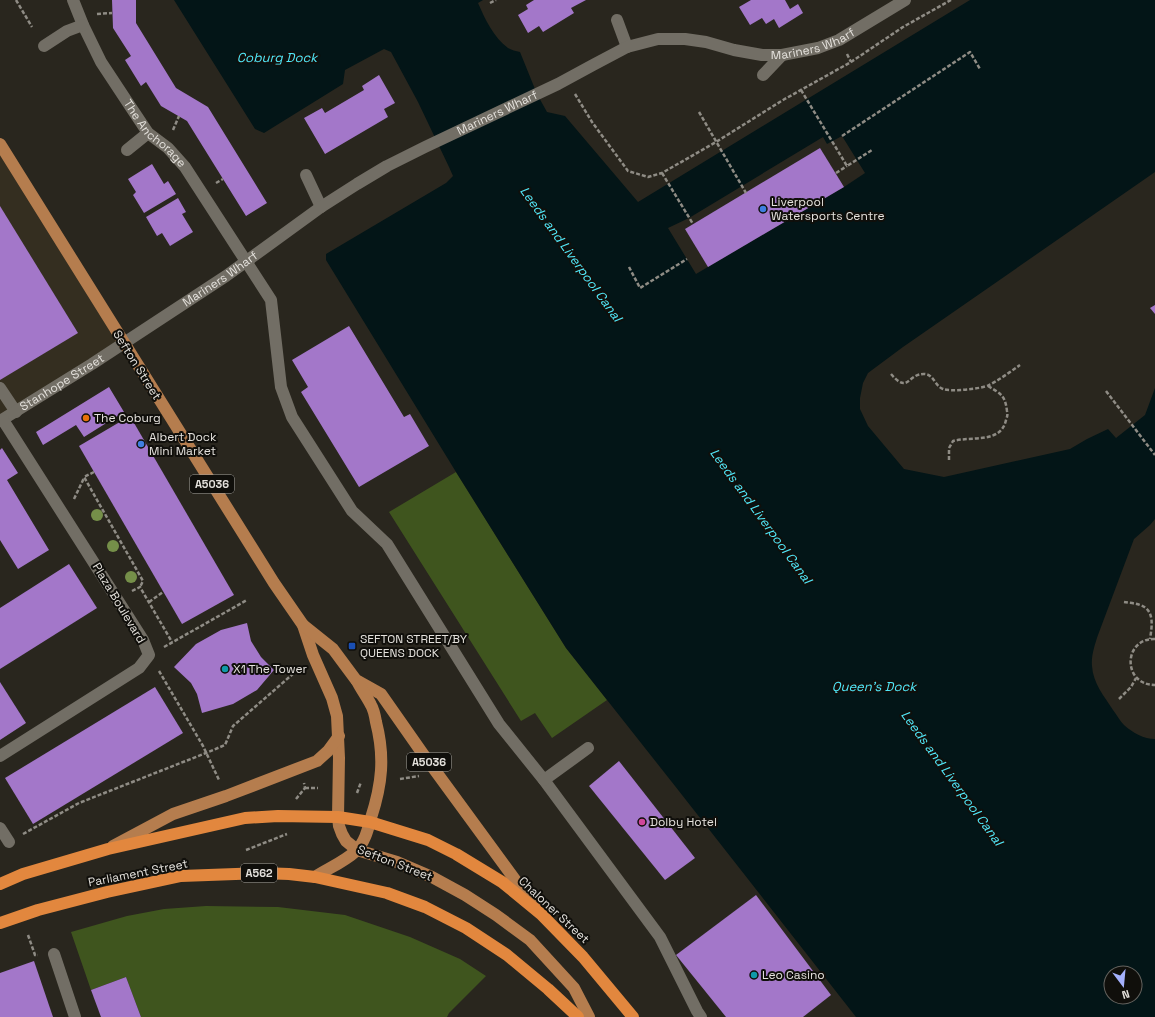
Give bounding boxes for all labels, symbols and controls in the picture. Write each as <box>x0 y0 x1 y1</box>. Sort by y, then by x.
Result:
street label: Mariners Wharf <box>771 24 858 63</box>
water label: Coburg Dock <box>237 49 319 66</box>
street label: Mariners Wharf <box>454 87 540 139</box>
street label: The Anchorage <box>120 96 190 171</box>
water label: Leeds and Liverpool Canal <box>516 183 627 326</box>
place label: Liverpool Watersports Centre <box>771 194 885 224</box>
marker: Liverpool Watersports Centre <box>758 204 768 214</box>
street label: Mariners Wharf <box>180 248 261 310</box>
street label: Sefton Street <box>109 327 165 403</box>
street label: Stanhope Street <box>17 350 107 415</box>
place label: The Coburg <box>94 410 161 426</box>
marker: The Coburg <box>81 413 91 423</box>
place label: Albert Dock Mini Market <box>149 429 217 459</box>
marker: Albert Dock Mini Market <box>136 439 146 449</box>
water label: Leeds and Liverpool Canal <box>706 445 817 588</box>
road number: A5036 <box>190 475 234 493</box>
street label: Plaza Boulevard <box>89 560 149 646</box>
place label: SEFTON STREET/BY QUEENS DOCK <box>360 631 468 661</box>
marker: SEFTON STREET/BY QUEENS DOCK <box>347 641 357 651</box>
place label: X1 The Tower <box>233 661 307 677</box>
marker: X1 The Tower <box>220 664 230 674</box>
water label: Queen's Dock <box>832 678 918 695</box>
water label: Leeds and Liverpool Canal <box>897 707 1008 850</box>
road number: A5036 <box>407 753 451 771</box>
place label: Dolby Hotel <box>650 814 717 830</box>
marker: Dolby Hotel <box>637 817 647 827</box>
street label: Sefton Street <box>355 841 435 885</box>
street label: Parliament Street <box>87 855 189 891</box>
road number: A562 <box>241 864 277 882</box>
street label: Chaloner Street <box>515 873 593 947</box>
north arrow <box>1103 965 1143 1005</box>
place label: Leo Casino <box>762 967 825 983</box>
marker: Leo Casino <box>749 970 759 980</box>
text: N <box>1120 987 1131 1002</box>

